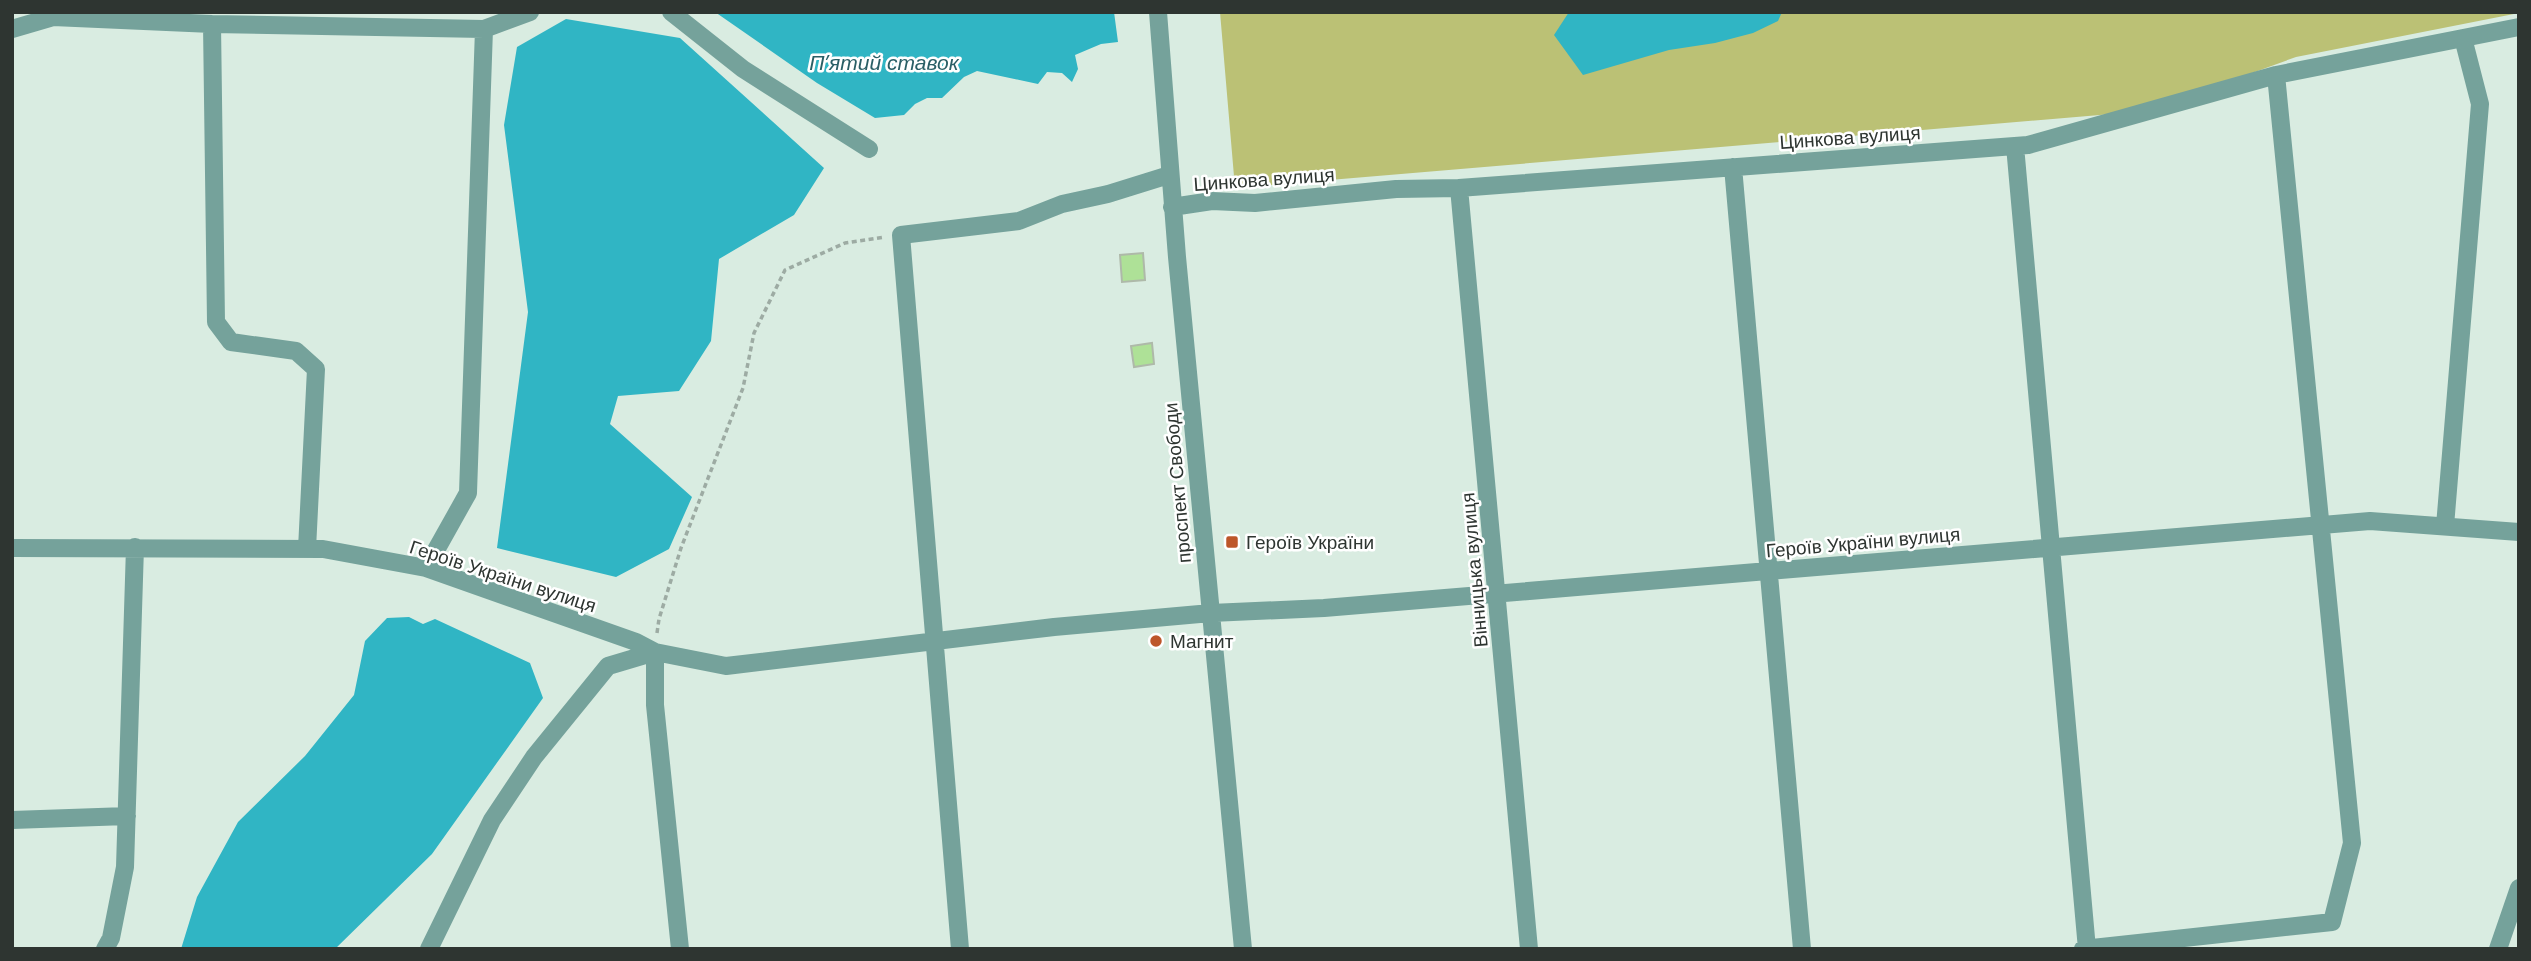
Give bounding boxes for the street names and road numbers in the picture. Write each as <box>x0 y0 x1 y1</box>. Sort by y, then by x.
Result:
street label: Цинкова вулиця <box>1779 120 1921 155</box>
street label: Цинкова вулиця <box>1193 162 1335 197</box>
street label: проспект Свободи <box>1158 402 1197 564</box>
street label: Вінницька вулиця <box>1455 492 1494 648</box>
street label: Героїв України вулиця <box>1765 522 1961 563</box>
street label: Героїв України вулиця <box>406 534 599 618</box>

